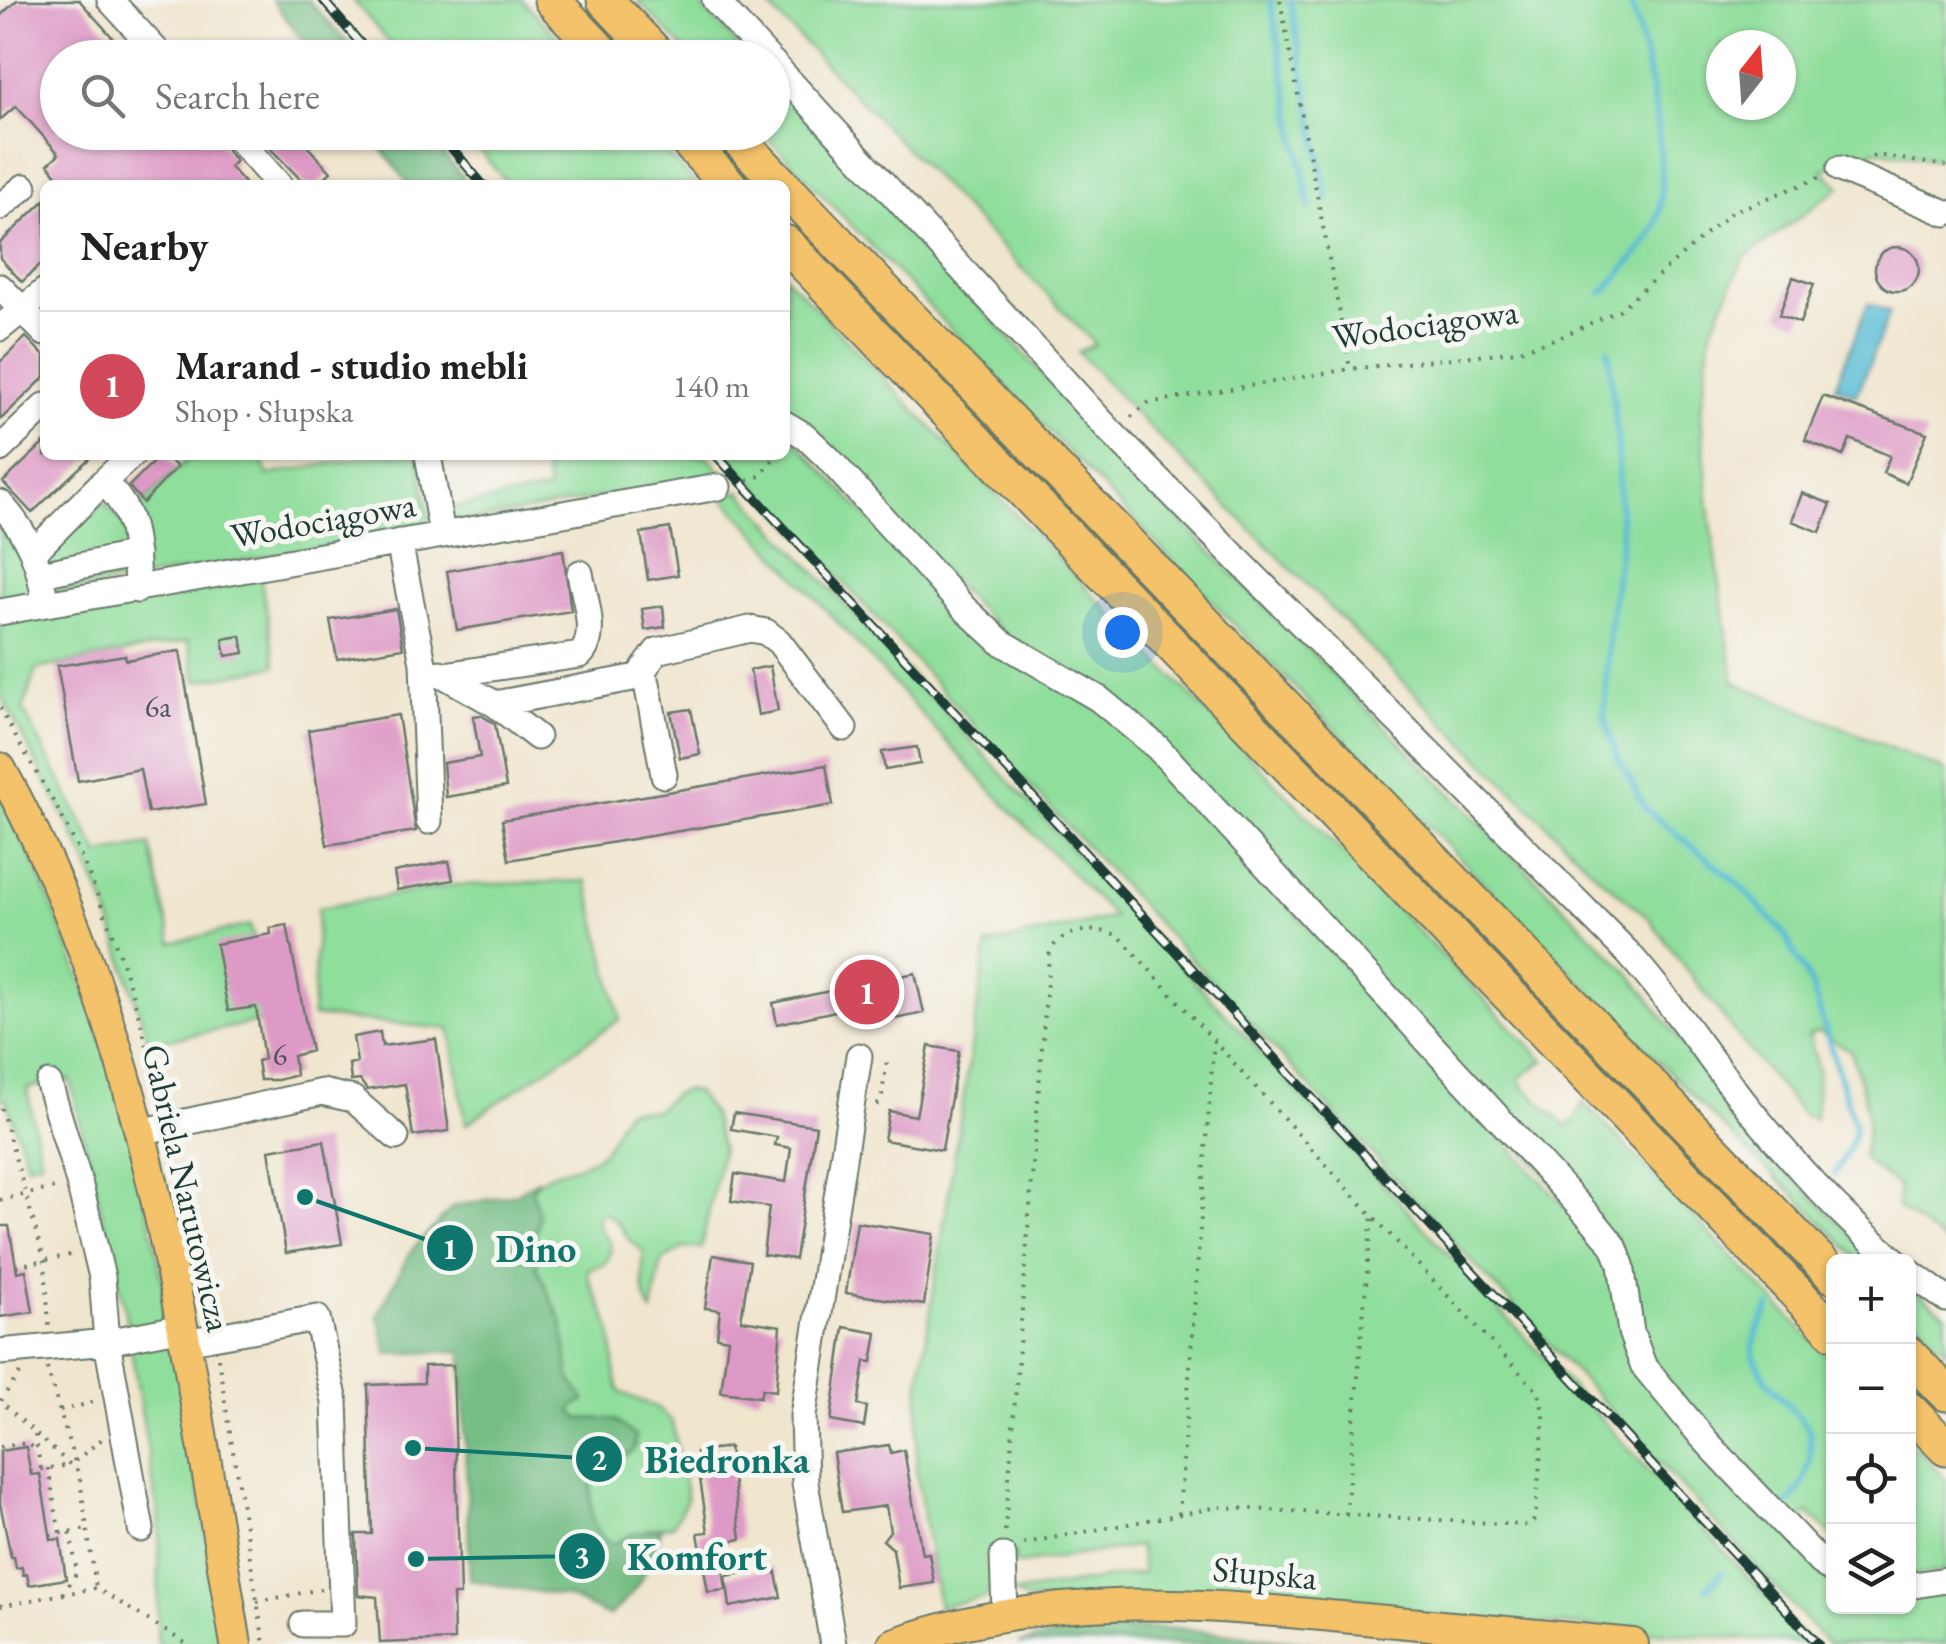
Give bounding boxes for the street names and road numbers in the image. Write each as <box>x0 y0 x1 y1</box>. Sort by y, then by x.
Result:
street label: Wodociągowa <box>1329 288 1521 359</box>
street label: Wodociągowa <box>227 481 419 558</box>
street label: Gabriela Narutowicza <box>133 1040 242 1336</box>
street label: Słupska <box>1211 1546 1319 1599</box>

